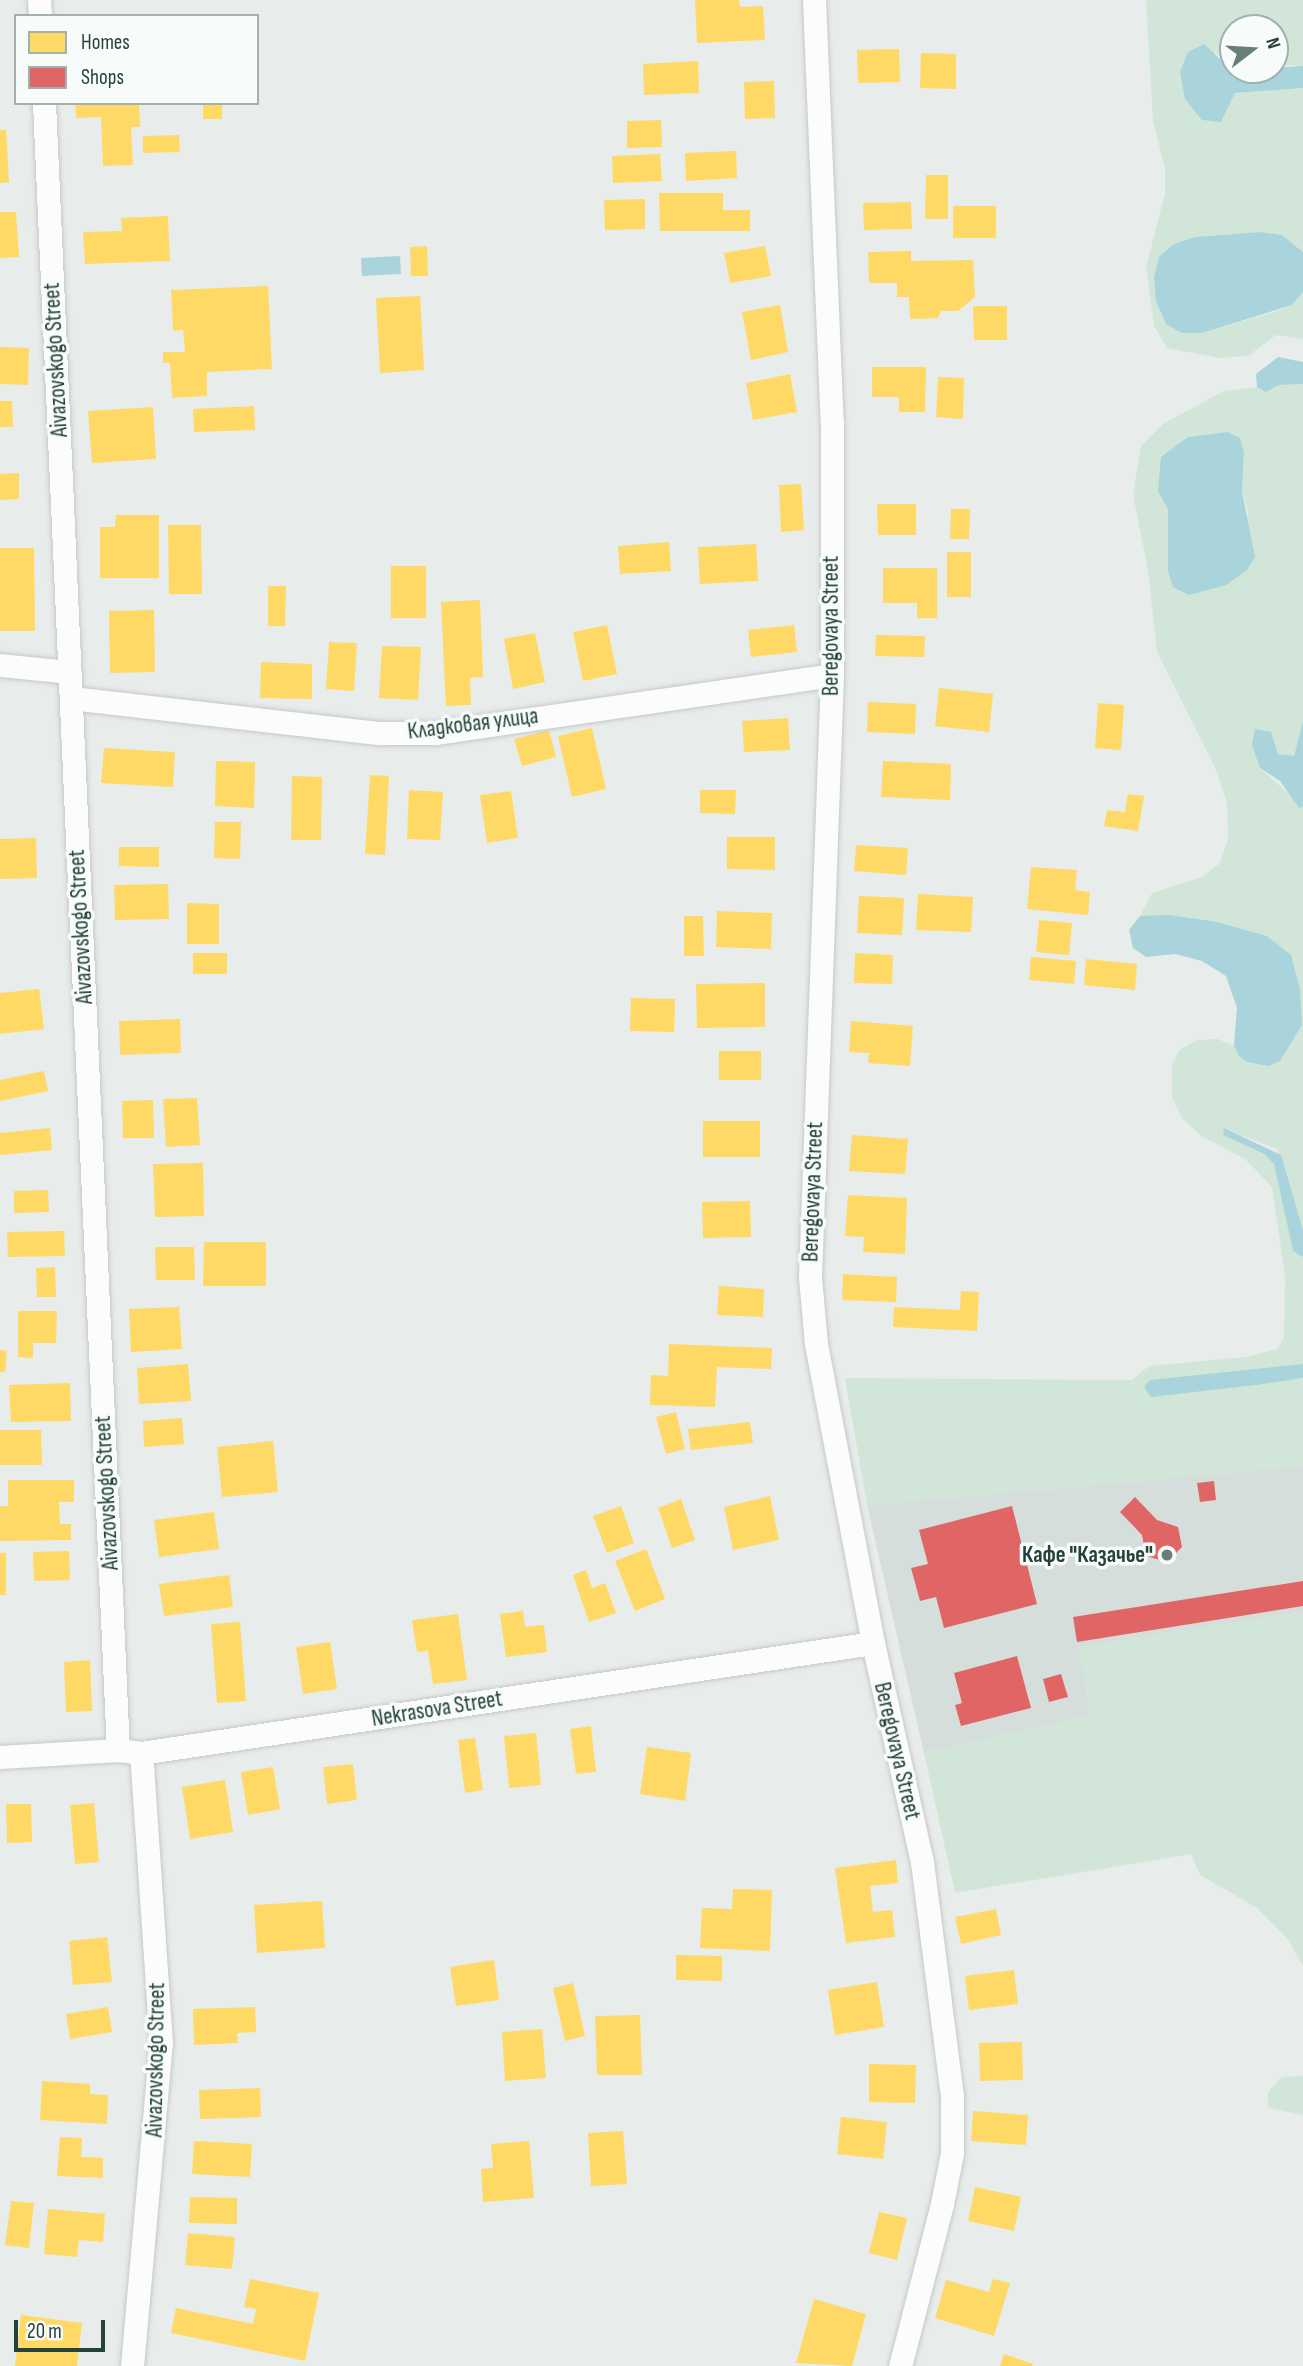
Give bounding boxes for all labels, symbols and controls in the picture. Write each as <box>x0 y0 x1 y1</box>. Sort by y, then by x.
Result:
legend <box>14 14 259 105</box>
north arrow <box>1219 14 1289 84</box>
text: Homes <box>81 30 130 55</box>
text: N <box>1260 35 1285 52</box>
text: Shops <box>81 65 124 90</box>
street label: Aivazovskogo Street <box>38 282 74 438</box>
street label: Beregovaya Street <box>817 556 845 696</box>
street label: Кладковая улица <box>406 702 540 746</box>
street label: Aivazovskogo Street <box>63 849 99 1005</box>
street label: Beregovaya Street <box>797 1121 829 1263</box>
street label: Aivazovskogo Street <box>89 1415 125 1571</box>
place label: Кафе "Казачье" <box>1022 1541 1153 1569</box>
marker: Кафе "Казачье" <box>1159 1547 1175 1563</box>
street label: Beregovaya Street <box>868 1680 926 1822</box>
street label: Nekrasova Street <box>370 1685 504 1733</box>
street label: Aivazovskogo Street <box>141 1982 171 2138</box>
scale bar <box>18 2306 108 2350</box>
text: 20 m <box>27 2319 62 2344</box>

